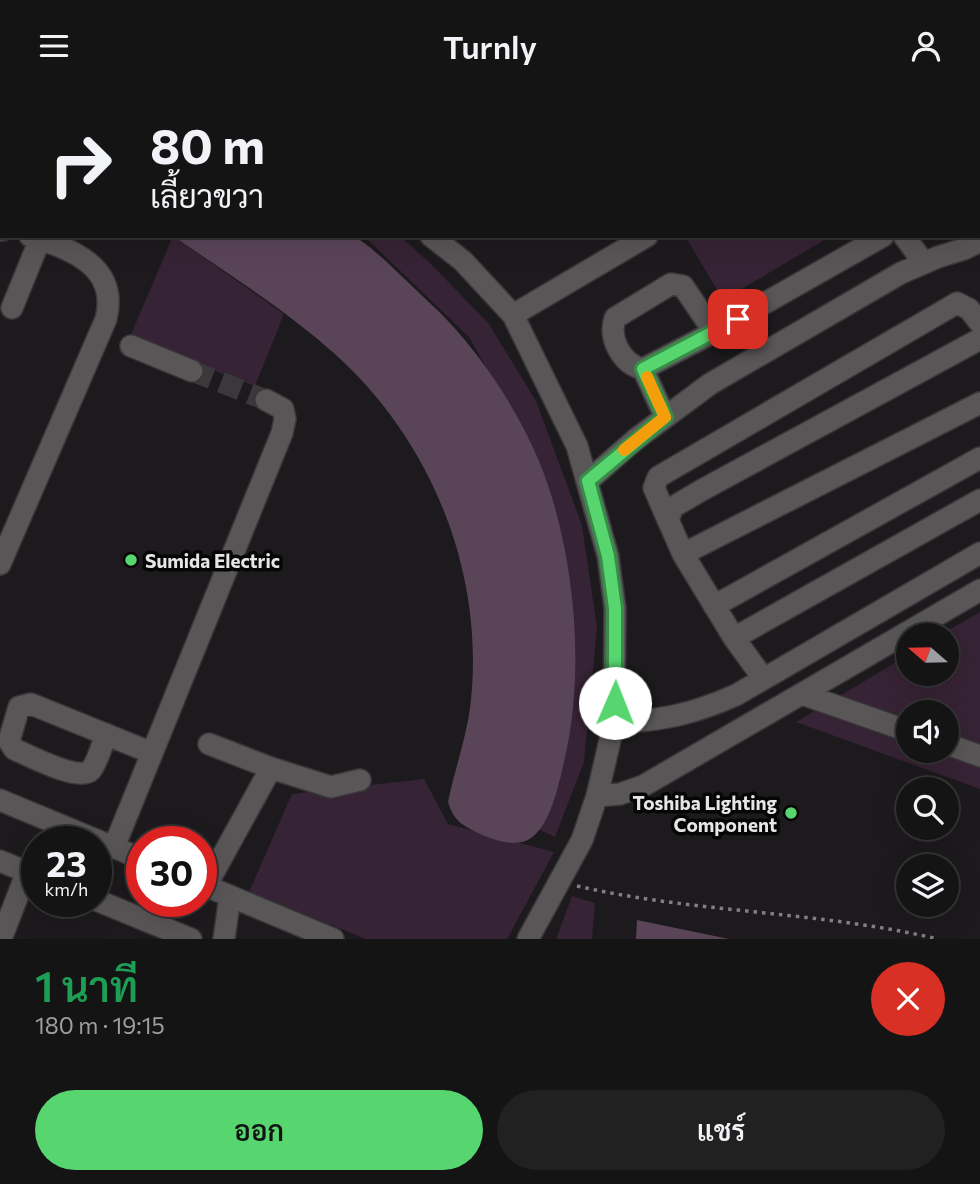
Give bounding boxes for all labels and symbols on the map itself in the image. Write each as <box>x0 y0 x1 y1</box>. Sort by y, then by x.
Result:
pin <box>708 289 768 349</box>
place label: Sumida Electric <box>145 549 280 572</box>
marker: Sumida Electric <box>123 552 139 568</box>
north arrow <box>896 623 959 686</box>
position arrow <box>578 666 652 740</box>
place label: Toshiba Lighting Component <box>632 791 778 836</box>
marker: Toshiba Lighting Component <box>783 805 799 821</box>
speed limit sign: 30 <box>126 826 217 917</box>

